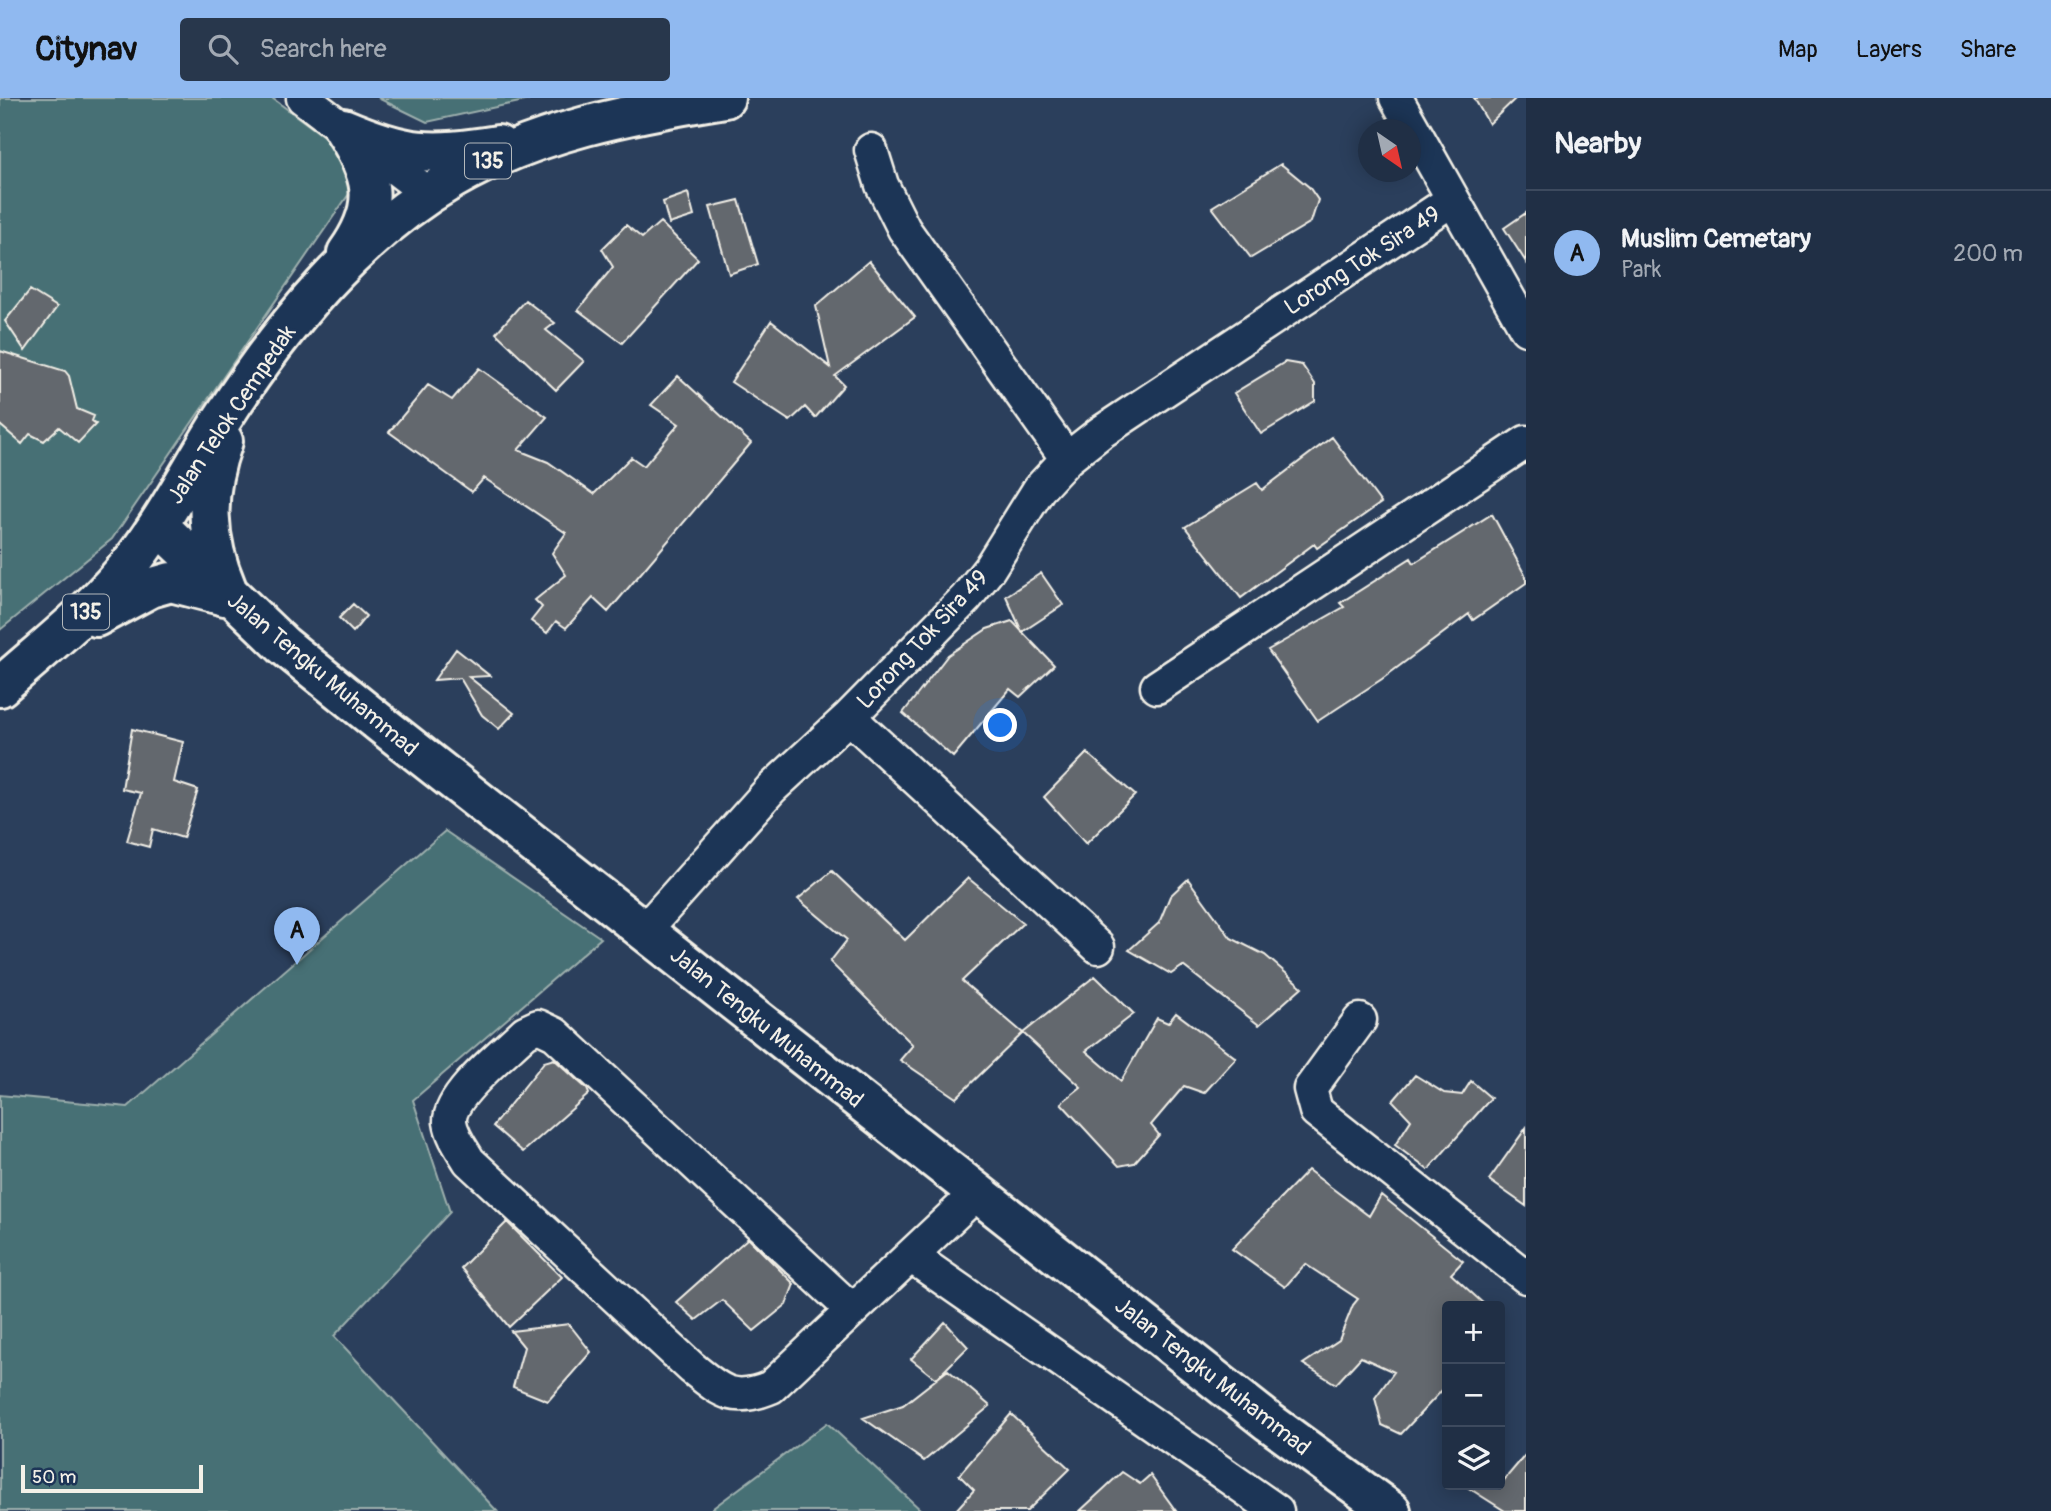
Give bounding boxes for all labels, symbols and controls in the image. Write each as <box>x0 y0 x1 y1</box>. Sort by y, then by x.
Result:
search box <box>180 18 670 81</box>
text: Citynav <box>35 29 138 70</box>
icon: search <box>204 30 242 68</box>
text: Search here <box>260 33 386 65</box>
text: Map <box>1778 35 1818 64</box>
text: Layers <box>1856 35 1922 64</box>
text: Share <box>1960 35 2016 64</box>
north arrow <box>1358 119 1421 182</box>
text: Nearby <box>1554 125 1641 162</box>
road number: 135 <box>465 144 511 178</box>
street label: Lorong Tok Sira 49 <box>1279 199 1446 322</box>
text: Muslim Cemetary <box>1621 223 1811 255</box>
text: A <box>1570 239 1584 268</box>
text: 200 m <box>1953 239 2023 268</box>
text: Park <box>1621 255 1661 284</box>
street label: Jalan Telok Cempedak <box>161 319 302 509</box>
street label: Lorong Tok Sira 49 <box>850 564 994 715</box>
street label: Jalan Tengku Muhammad <box>221 586 424 763</box>
road number: 135 <box>63 594 109 630</box>
your location <box>983 708 1017 742</box>
pin: A <box>274 907 320 965</box>
street label: Jalan Tengku Muhammad <box>664 940 869 1114</box>
street label: Jalan Tengku Muhammad <box>1109 1291 1316 1462</box>
map controls <box>1442 1301 1505 1490</box>
button: + <box>1442 1301 1505 1364</box>
button: − <box>1442 1364 1505 1427</box>
button: layers <box>1442 1427 1505 1490</box>
scale bar <box>21 1462 203 1494</box>
text: 50 m <box>32 1465 76 1489</box>

